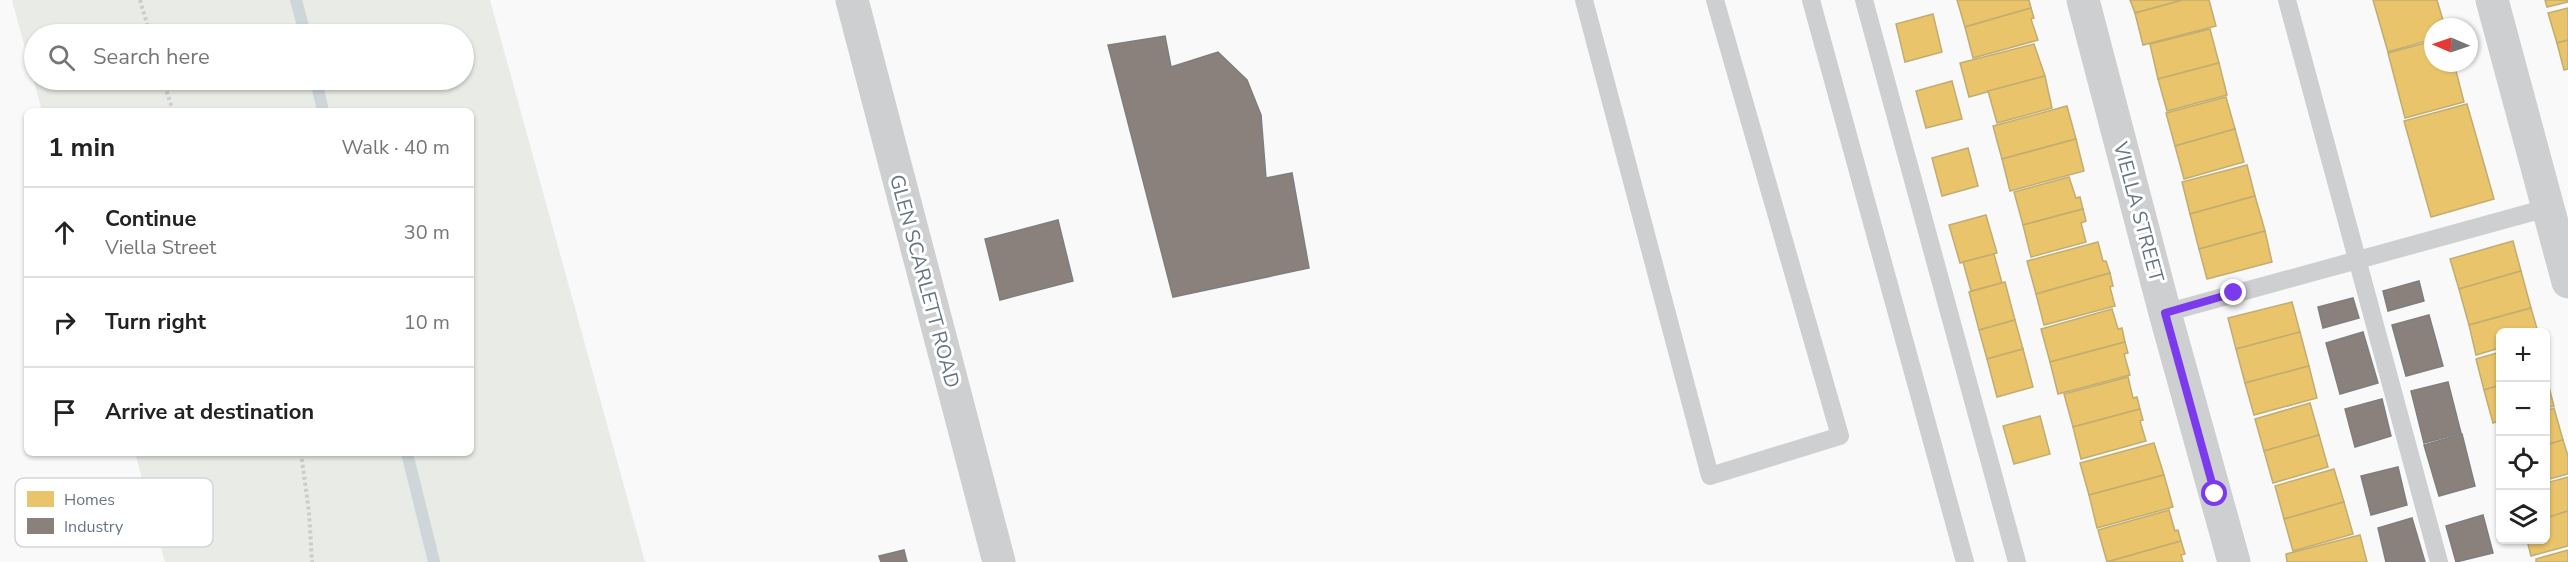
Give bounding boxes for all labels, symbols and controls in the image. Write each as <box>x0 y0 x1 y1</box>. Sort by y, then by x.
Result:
north arrow <box>2424 18 2478 72</box>
search box <box>24 24 474 90</box>
icon: search <box>45 41 78 74</box>
text: Search here <box>93 42 210 72</box>
text: 1 min <box>48 130 115 165</box>
text: Walk · 40 m <box>342 134 450 161</box>
street label: VIELLA STREET <box>2107 138 2170 285</box>
street label: GLEN SCARLETT ROAD <box>883 171 966 391</box>
text: Continue <box>105 204 196 234</box>
icon: ahead <box>48 216 81 249</box>
text: 30 m <box>404 219 450 246</box>
text: Viella Street <box>105 234 216 261</box>
route end <box>2220 279 2246 305</box>
icon: right <box>48 306 81 339</box>
text: Turn right <box>105 307 206 337</box>
text: 10 m <box>404 309 450 336</box>
map controls <box>2496 328 2550 544</box>
button: + <box>2496 328 2550 382</box>
button: − <box>2496 382 2550 436</box>
icon: arrive <box>48 396 81 429</box>
text: Arrive at destination <box>105 397 314 427</box>
button: locate <box>2496 436 2550 490</box>
legend <box>15 478 213 547</box>
route start <box>2201 480 2227 506</box>
text: Homes <box>64 489 115 511</box>
button: layers <box>2496 490 2550 544</box>
text: Industry <box>64 516 124 538</box>

